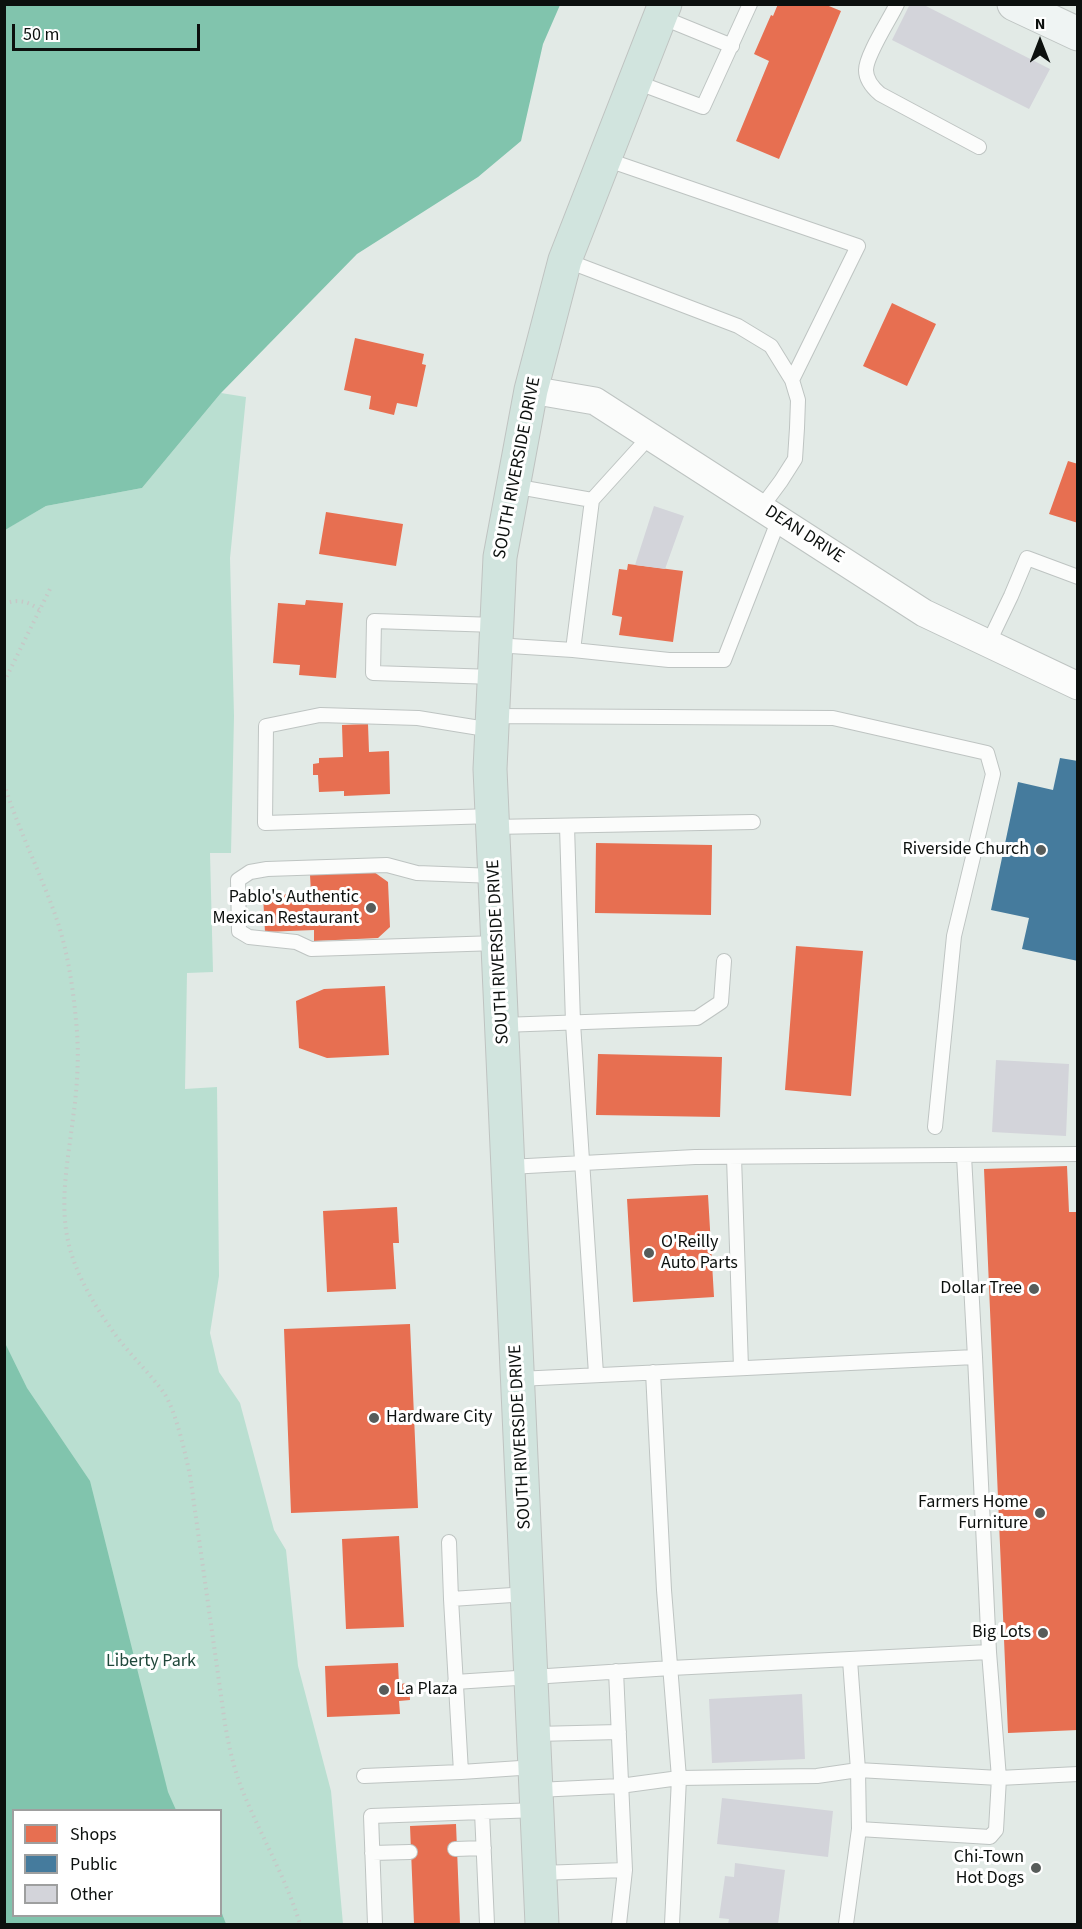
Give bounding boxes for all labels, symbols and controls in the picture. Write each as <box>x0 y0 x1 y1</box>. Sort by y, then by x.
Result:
scale bar <box>15 12 202 50</box>
north arrow <box>1010 12 1070 72</box>
text: N <box>1035 13 1045 35</box>
text: 50 m <box>23 22 59 47</box>
street label: SOUTH RIVERSIDE DRIVE <box>490 375 546 561</box>
street label: DEAN DRIVE <box>760 501 848 569</box>
place label: Riverside Church <box>902 839 1029 861</box>
marker: Riverside Church <box>1034 843 1048 857</box>
street label: SOUTH RIVERSIDE DRIVE <box>483 859 515 1045</box>
place label: Pablo's Authentic Mexican Restaurant <box>213 887 359 930</box>
marker: Pablo's Authentic Mexican Restaurant <box>364 901 378 915</box>
place label: O'Reilly Auto Parts <box>661 1232 738 1274</box>
marker: O'Reilly Auto Parts <box>642 1246 656 1260</box>
place label: Dollar Tree <box>940 1278 1022 1300</box>
marker: Dollar Tree <box>1027 1282 1041 1296</box>
street label: SOUTH RIVERSIDE DRIVE <box>505 1344 537 1530</box>
place label: Hardware City <box>386 1407 492 1429</box>
marker: Hardware City <box>367 1411 381 1425</box>
place label: Farmers Home Furniture <box>918 1492 1028 1534</box>
marker: Farmers Home Furniture <box>1033 1506 1047 1520</box>
place label: Big Lots <box>972 1622 1031 1644</box>
marker: Big Lots <box>1036 1626 1050 1640</box>
park label: Liberty Park <box>106 1651 196 1673</box>
place label: La Plaza <box>396 1679 458 1701</box>
marker: La Plaza <box>377 1683 391 1697</box>
legend <box>12 1809 222 1917</box>
text: Shops <box>70 1822 117 1847</box>
place label: Chi-Town Hot Dogs <box>954 1847 1024 1890</box>
text: Public <box>70 1852 117 1877</box>
marker: Chi-Town Hot Dogs <box>1029 1861 1043 1875</box>
text: Other <box>70 1882 113 1907</box>

